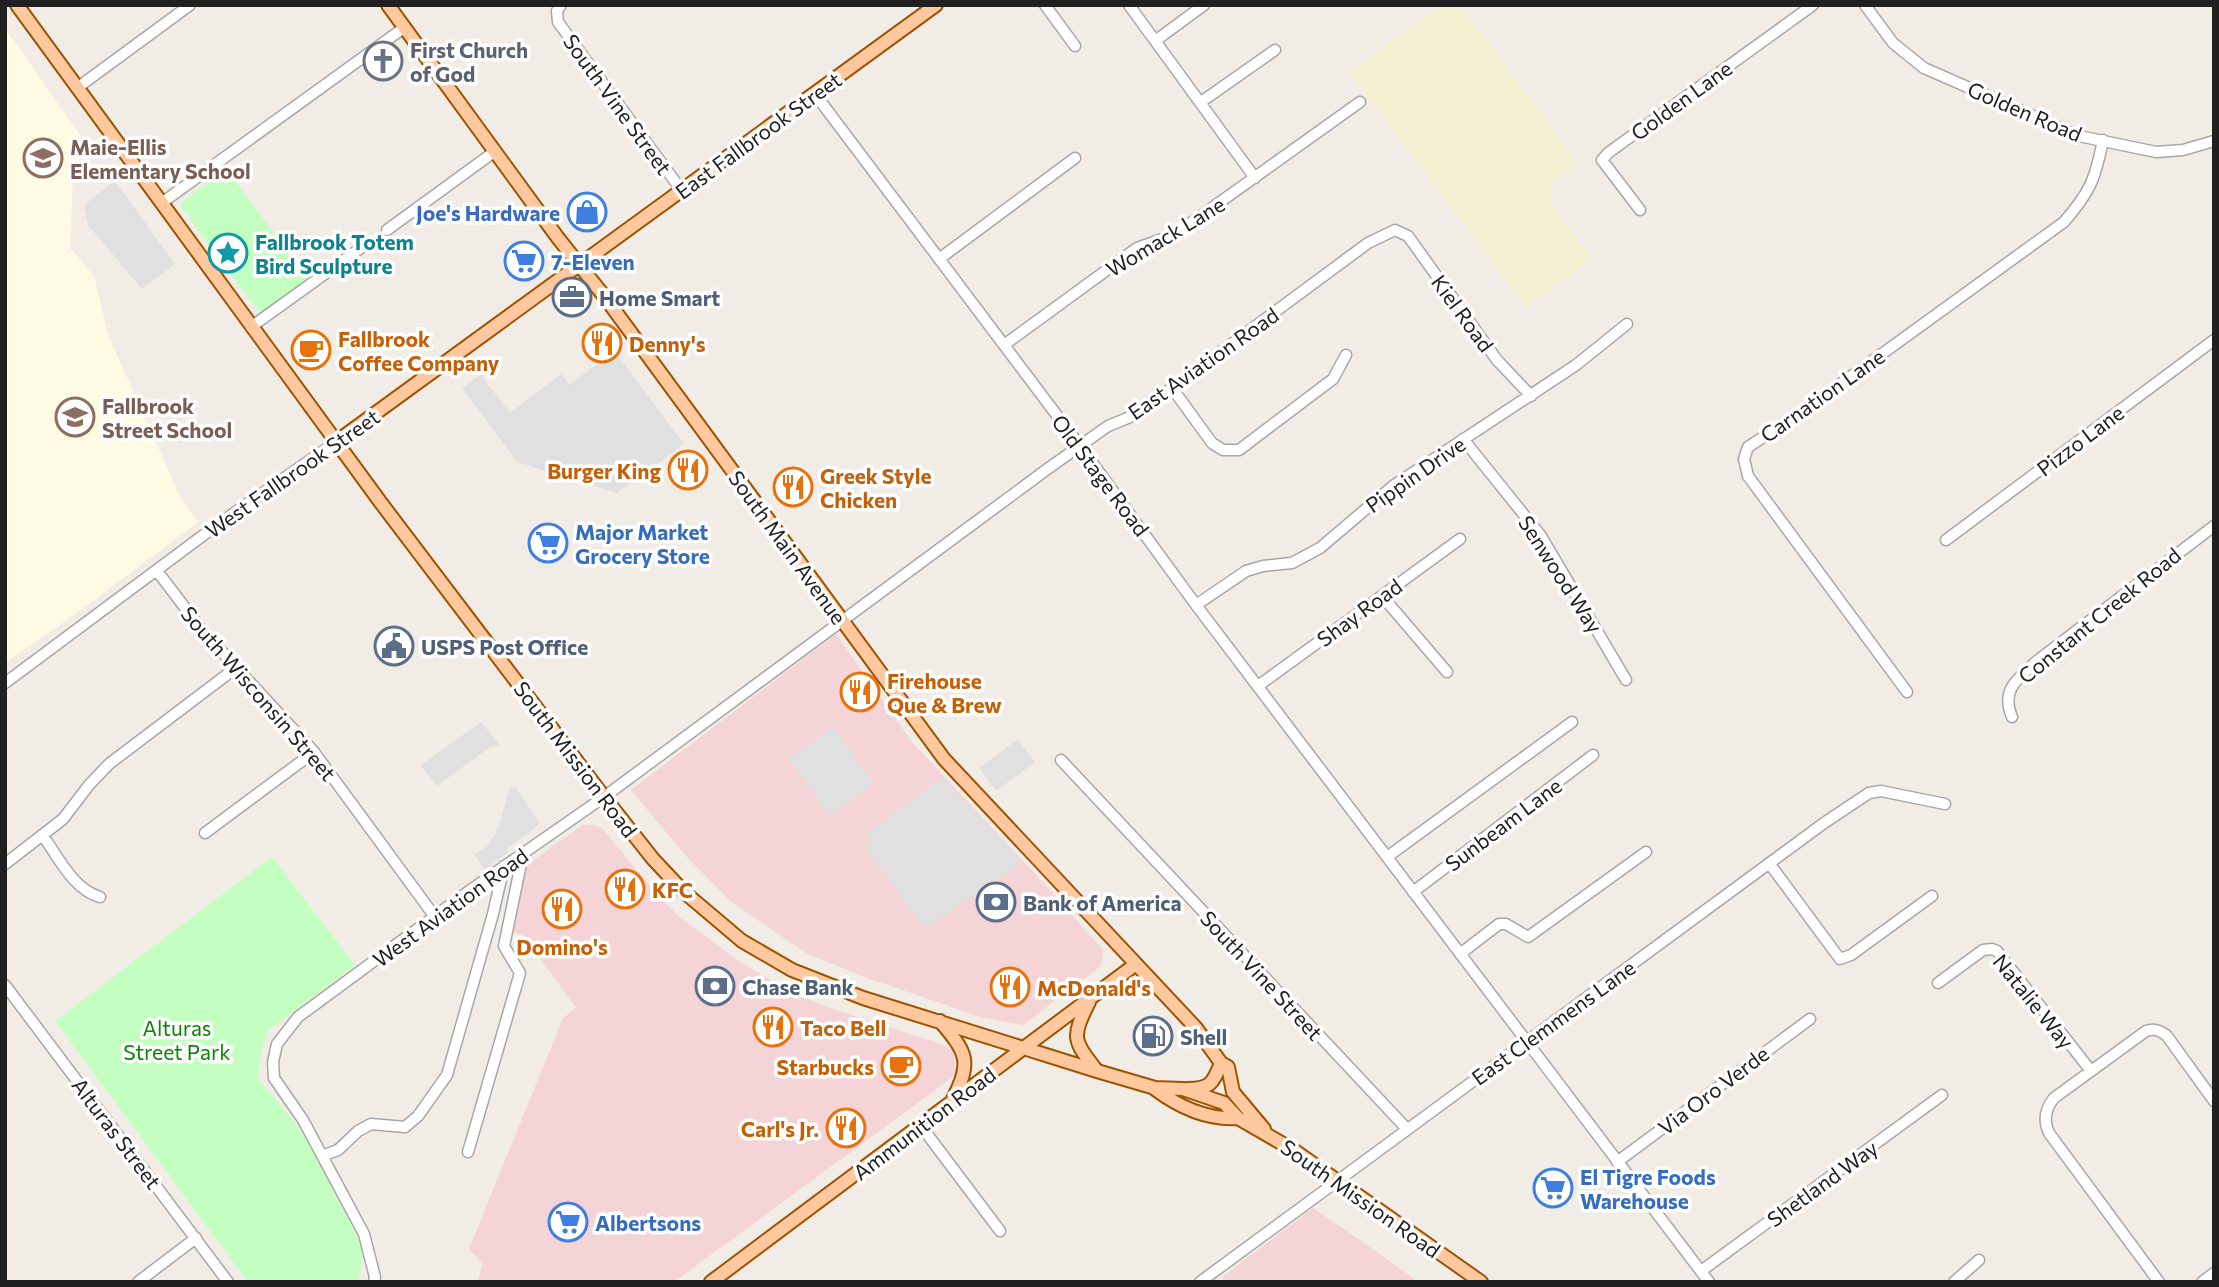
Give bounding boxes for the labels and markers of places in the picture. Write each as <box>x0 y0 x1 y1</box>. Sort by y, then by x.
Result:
place label: First Church of God <box>410 37 528 86</box>
church icon: First Church of God <box>362 40 404 82</box>
place label: Maie-Ellis Elementary School <box>70 134 251 183</box>
school or university icon: Maie-Ellis Elementary School <box>22 137 64 179</box>
shop icon: Joe's Hardware <box>566 191 608 233</box>
place label: Joe's Hardware <box>416 200 560 225</box>
place label: Fallbrook Totem Bird Sculpture <box>255 229 414 278</box>
place icon: Fallbrook Totem Bird Sculpture <box>207 232 249 274</box>
supermarket icon: 7-Eleven <box>503 240 545 282</box>
place label: 7-Eleven <box>551 249 635 274</box>
office icon: Home Smart <box>551 276 593 318</box>
place label: Home Smart <box>599 285 720 310</box>
restaurant icon: Denny's <box>581 322 623 364</box>
place label: Fallbrook Coffee Company <box>338 326 500 375</box>
cafe icon: Fallbrook Coffee Company <box>290 329 332 371</box>
place label: Denny's <box>629 331 706 356</box>
place label: Fallbrook Street School <box>102 393 232 442</box>
school or university icon: Fallbrook Street School <box>54 396 96 438</box>
restaurant icon: Burger King <box>667 449 709 491</box>
place label: Burger King <box>547 458 661 483</box>
place label: Greek Style Chicken <box>820 463 931 512</box>
restaurant icon: Greek Style Chicken <box>772 466 814 508</box>
place label: Major Market Grocery Store <box>575 519 710 568</box>
supermarket icon: Major Market Grocery Store <box>527 522 569 564</box>
public building icon: USPS Post Office <box>373 625 415 667</box>
place label: USPS Post Office <box>421 634 588 659</box>
place label: Firehouse Que & Brew <box>887 668 1002 717</box>
restaurant icon: Firehouse Que & Brew <box>839 671 881 713</box>
restaurant icon: KFC <box>604 868 646 910</box>
place label: KFC <box>652 877 693 902</box>
bank icon: Bank of America <box>975 881 1017 923</box>
restaurant icon: Domino's <box>541 888 583 930</box>
place label: Bank of America <box>1023 890 1181 915</box>
place label: Domino's <box>516 934 608 959</box>
bank icon: Chase Bank <box>694 965 736 1007</box>
restaurant icon: McDonald's <box>989 966 1031 1008</box>
place label: Chase Bank <box>742 974 854 999</box>
place label: McDonald's <box>1037 975 1151 1000</box>
restaurant icon: Taco Bell <box>752 1006 794 1048</box>
place label: Taco Bell <box>800 1015 886 1040</box>
fuel station icon: Shell <box>1132 1015 1174 1057</box>
place label: Shell <box>1180 1024 1227 1049</box>
cafe icon: Starbucks <box>880 1045 922 1087</box>
place label: Starbucks <box>777 1054 874 1079</box>
restaurant icon: Carl's Jr. <box>825 1107 867 1149</box>
place label: Carl's Jr. <box>741 1116 819 1141</box>
place label: El Tigre Foods Warehouse <box>1580 1164 1716 1213</box>
supermarket icon: El Tigre Foods Warehouse <box>1532 1167 1574 1209</box>
supermarket icon: Albertsons <box>547 1201 589 1243</box>
place label: Albertsons <box>595 1210 701 1235</box>

